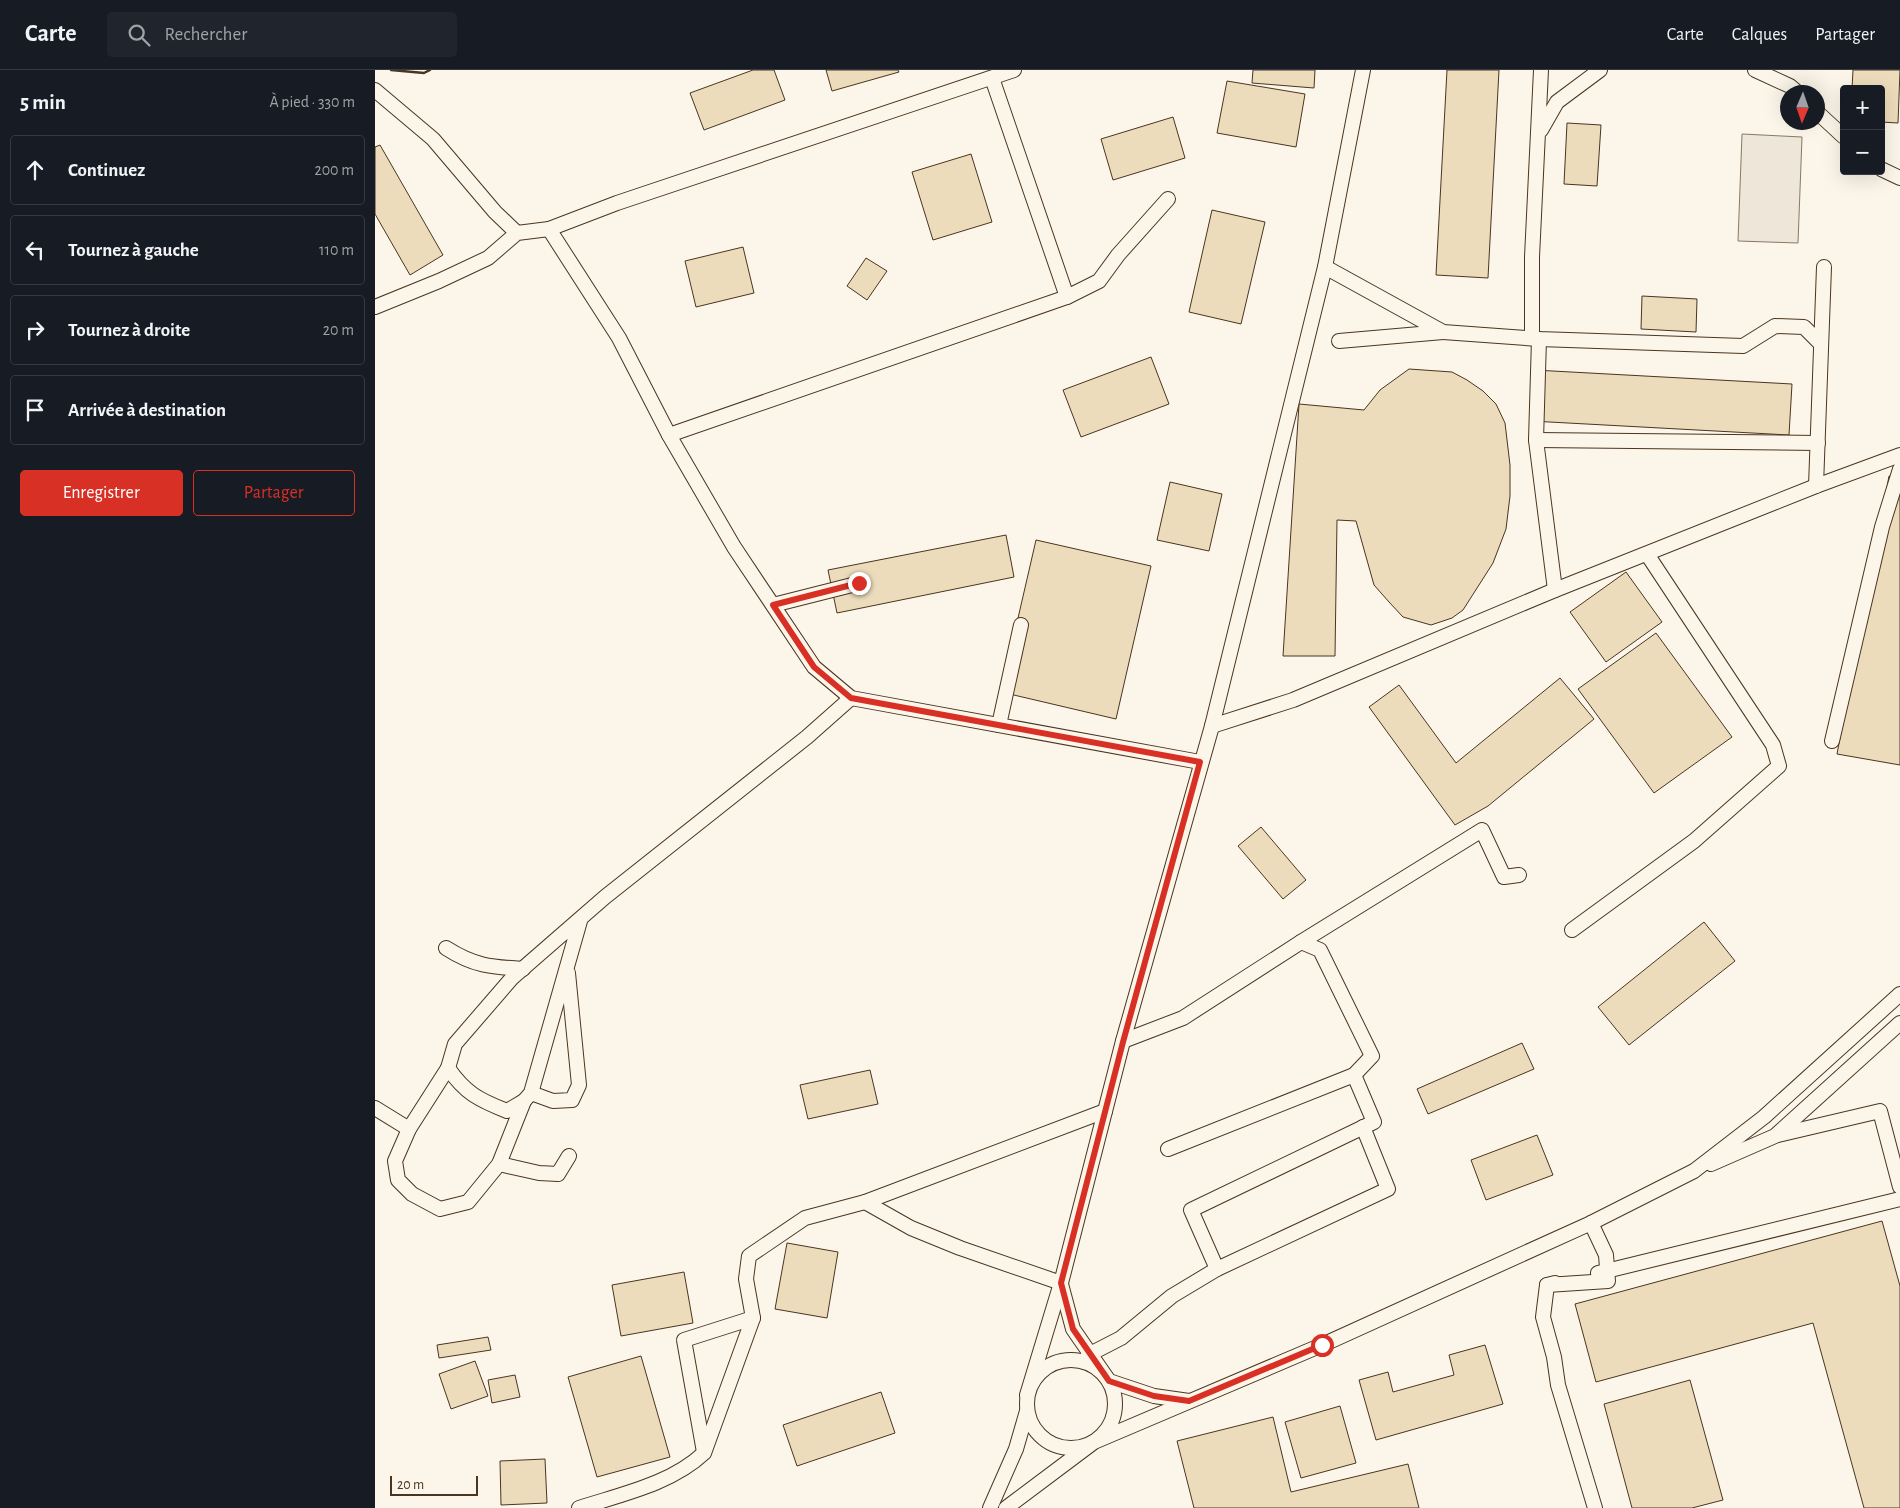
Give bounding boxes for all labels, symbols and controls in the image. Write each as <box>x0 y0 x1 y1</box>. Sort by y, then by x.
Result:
search box <box>107 12 457 57</box>
icon: search <box>125 21 153 49</box>
text: Carte <box>25 22 77 46</box>
text: Rechercher <box>165 25 247 44</box>
text: Carte <box>1667 26 1704 44</box>
text: Calques <box>1732 26 1787 44</box>
text: Partager <box>1815 26 1875 44</box>
north arrow <box>1780 85 1825 130</box>
map controls <box>1840 85 1885 175</box>
button: + <box>1840 85 1885 130</box>
text: 5 min <box>20 92 66 113</box>
text: À pied · 330 m <box>269 94 355 110</box>
button: − <box>1840 130 1885 175</box>
icon: ahead <box>21 156 49 184</box>
text: Continuez <box>68 161 145 180</box>
text: 200 m <box>314 162 354 178</box>
icon: left <box>21 236 49 264</box>
text: Tournez à gauche <box>68 241 199 260</box>
text: 110 m <box>319 242 354 258</box>
icon: right <box>21 316 49 344</box>
text: Tournez à droite <box>68 321 190 340</box>
text: 20 m <box>323 322 354 338</box>
icon: arrive <box>21 396 49 424</box>
text: Arrivée à destination <box>68 401 226 420</box>
button: Enregistrer <box>20 470 183 516</box>
button: Partager <box>193 470 355 516</box>
route end <box>848 572 871 595</box>
route start <box>1311 1334 1334 1357</box>
scale bar <box>390 1473 477 1496</box>
text: 20 m <box>397 1478 424 1492</box>

